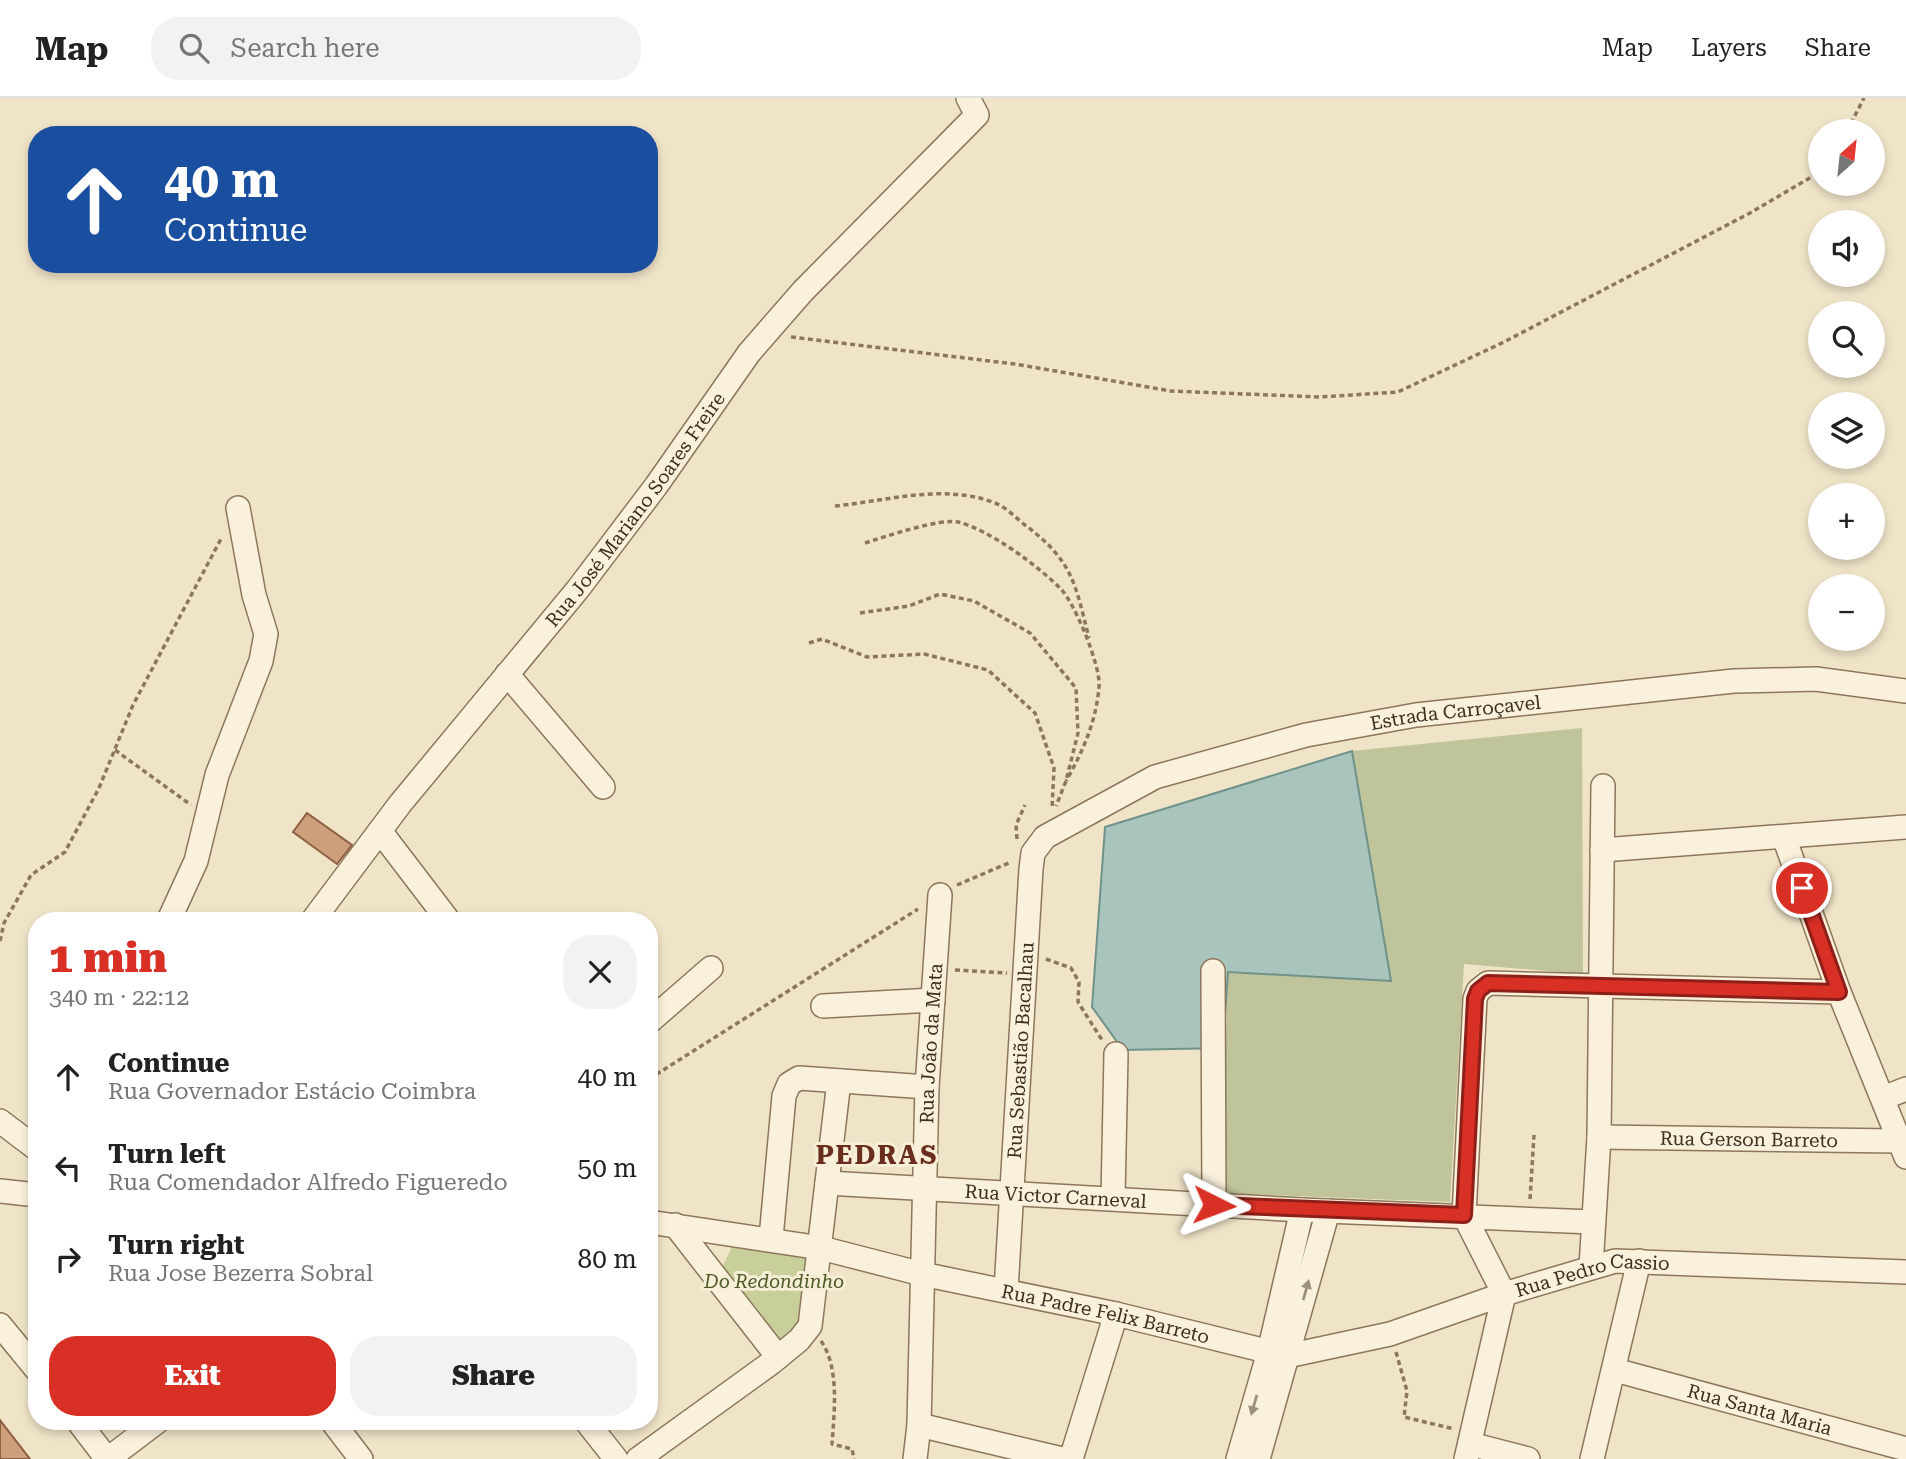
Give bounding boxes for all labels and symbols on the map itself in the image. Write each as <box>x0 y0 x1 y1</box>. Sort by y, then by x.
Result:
north arrow <box>1808 119 1885 196</box>
street label: Rua José Mariano Soares Freire <box>540 388 730 631</box>
street label: Estrada Carroçavel <box>1368 690 1542 735</box>
pin <box>1772 858 1832 918</box>
street label: Rua Sebastião Bacalhau <box>1002 941 1038 1160</box>
street label: Rua João da Mata <box>915 962 947 1124</box>
street label: Rua Gerson Barreto <box>1660 1126 1838 1152</box>
district label: PEDRAS <box>816 1140 938 1170</box>
position arrow <box>1177 1168 1251 1242</box>
street label: Rua Victor Carneval <box>964 1179 1147 1213</box>
street label: Rua Pedro Cassio <box>1513 1249 1670 1301</box>
park label: Do Redondinho <box>703 1270 844 1293</box>
street label: Rua Padre Felix Barreto <box>999 1279 1212 1348</box>
one-way arrow <box>1301 1279 1311 1300</box>
street label: Rua Santa Maria <box>1685 1379 1835 1440</box>
one-way arrow <box>1248 1395 1259 1417</box>

